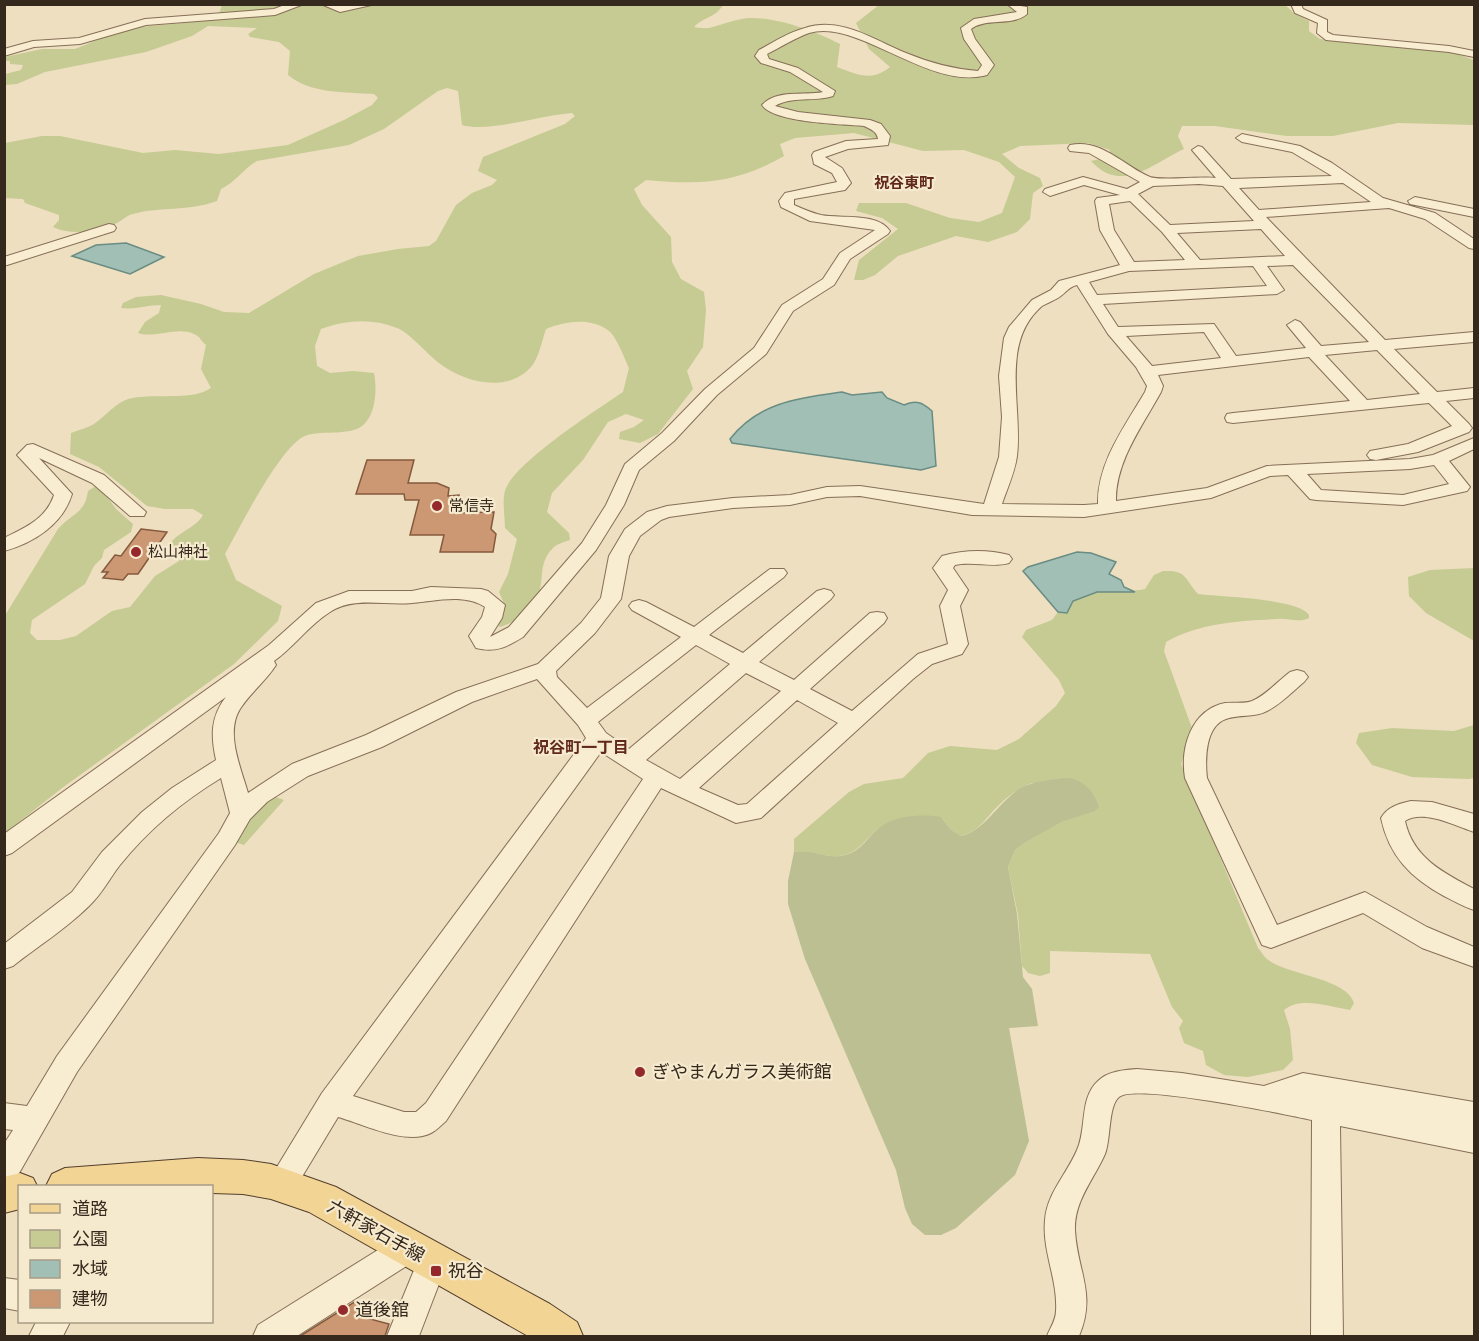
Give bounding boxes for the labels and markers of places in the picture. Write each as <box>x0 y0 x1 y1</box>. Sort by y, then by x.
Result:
place label: 常信寺 <box>449 498 494 514</box>
marker: 常信寺 <box>430 499 444 513</box>
place label: 松山神社 <box>148 544 208 560</box>
marker: 松山神社 <box>129 545 143 559</box>
place label: ぎやまんガラス美術館 <box>652 1062 832 1082</box>
marker: ぎやまんガラス美術館 <box>633 1065 647 1079</box>
place label: 祝谷 <box>448 1261 484 1281</box>
marker: 祝谷 <box>429 1264 443 1278</box>
place label: 道後舘 <box>355 1300 409 1320</box>
marker: 道後舘 <box>336 1303 350 1317</box>

